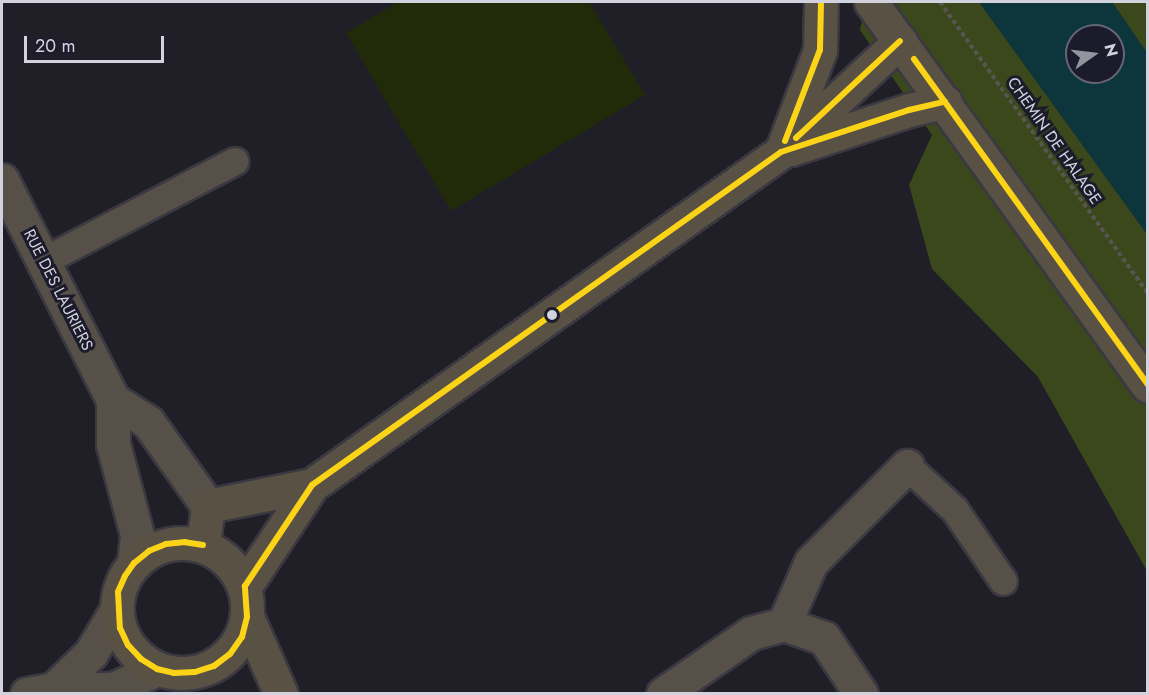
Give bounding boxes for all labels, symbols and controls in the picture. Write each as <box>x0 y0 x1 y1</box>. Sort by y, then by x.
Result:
scale bar <box>27 24 166 62</box>
north arrow <box>1065 24 1125 84</box>
text: 20 m <box>35 33 75 59</box>
text: N <box>1098 41 1124 59</box>
street label: CHEMIN DE HALAGE <box>1003 74 1105 208</box>
street label: RUE DES LAURIERS <box>19 226 97 354</box>
unlabelled marker <box>546 309 558 321</box>

